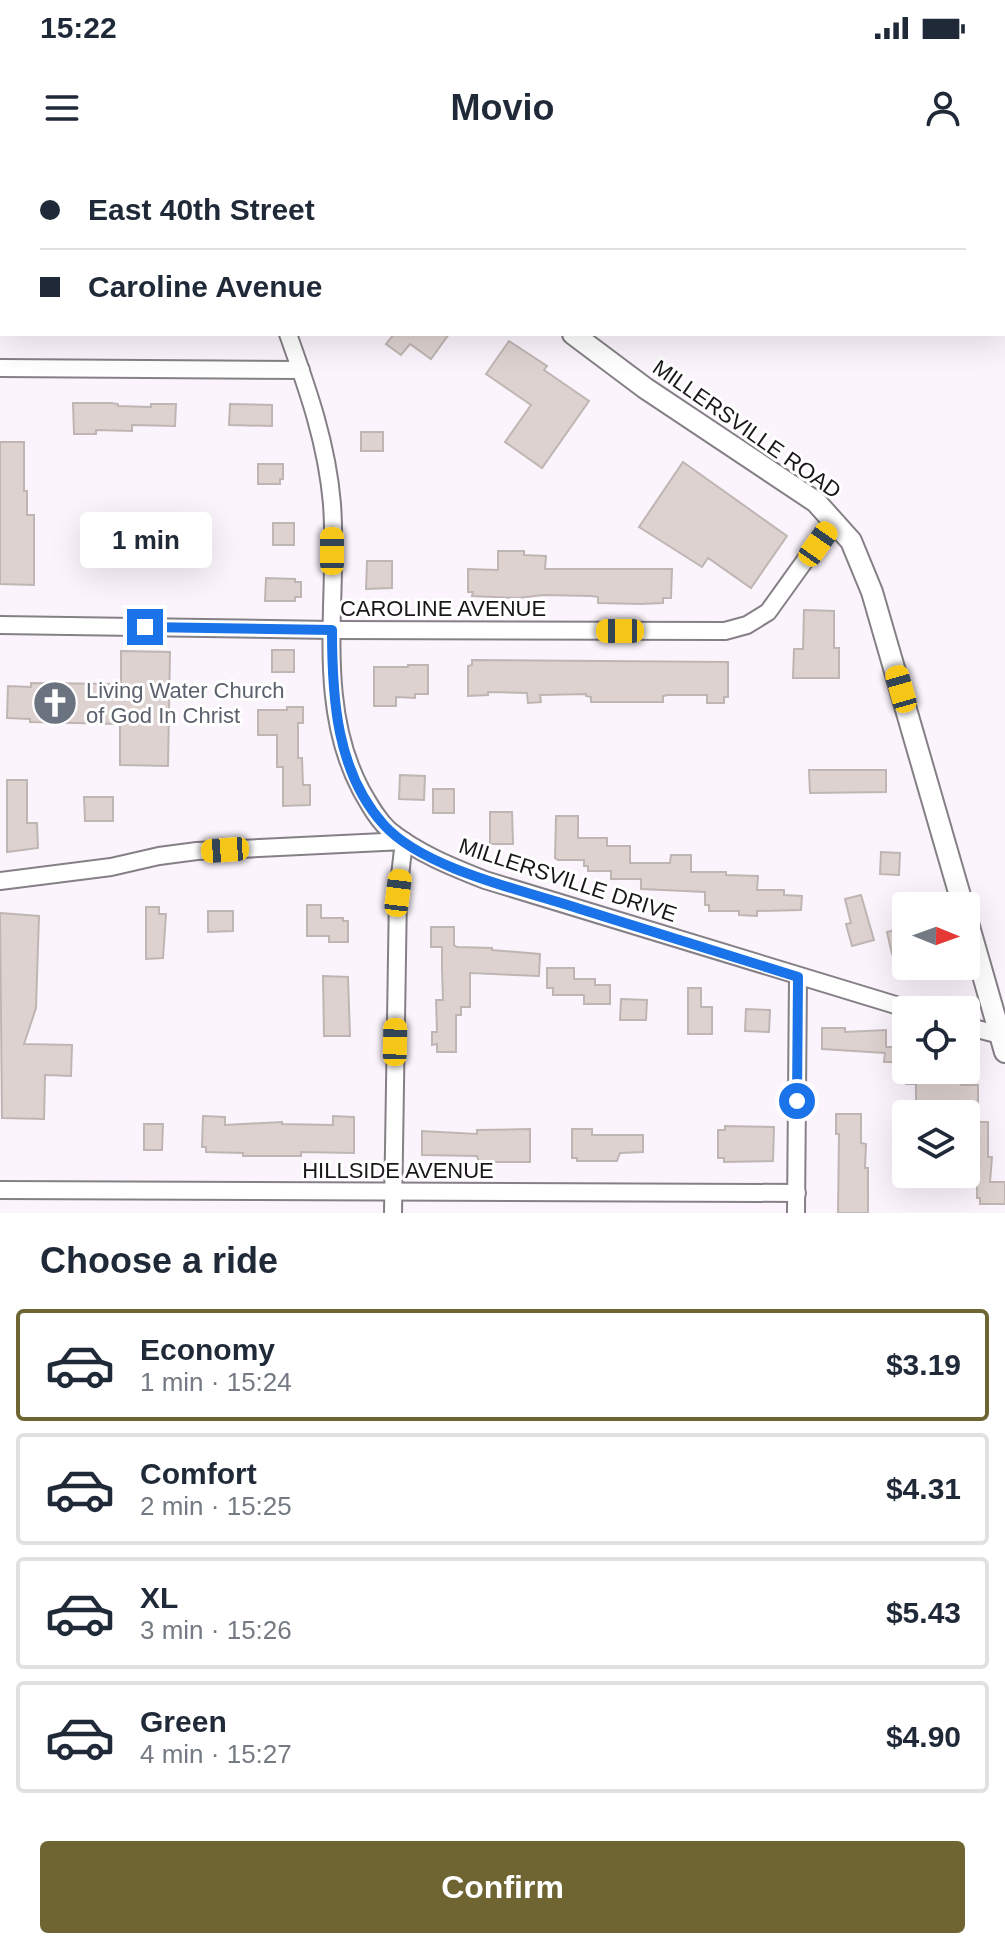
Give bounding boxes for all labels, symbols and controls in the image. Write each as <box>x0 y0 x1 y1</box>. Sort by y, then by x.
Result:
text: 15:22 <box>40 11 117 44</box>
icon: menu <box>40 86 84 130</box>
icon: person <box>921 86 965 130</box>
text: Movio <box>451 87 555 128</box>
text: East 40th Street <box>88 193 315 226</box>
text: Caroline Avenue <box>88 270 323 303</box>
street label: MILLERSVILLE ROAD <box>648 355 846 503</box>
callout: 1 min <box>79 511 211 567</box>
car <box>794 517 842 571</box>
text: 1 min <box>112 525 180 555</box>
car <box>320 527 344 575</box>
street label: CAROLINE AVENUE <box>340 596 546 621</box>
route end <box>127 609 163 645</box>
car <box>596 619 644 643</box>
car <box>883 663 919 715</box>
place label: Living Water Church of God In Christ <box>86 678 284 728</box>
church icon: Living Water Church of God In Christ <box>31 679 79 727</box>
street label: MILLERSVILLE DRIVE <box>456 833 680 927</box>
car <box>200 836 250 864</box>
car <box>383 868 413 918</box>
north arrow <box>892 892 980 980</box>
map controls <box>892 892 980 1188</box>
button: locate <box>892 996 980 1084</box>
car <box>383 1018 407 1066</box>
route start <box>779 1083 815 1119</box>
button: layers <box>892 1100 980 1188</box>
street label: HILLSIDE AVENUE <box>302 1158 494 1183</box>
text: Choose a ride <box>40 1240 278 1281</box>
icon: car <box>44 1329 116 1401</box>
text: Economy <box>140 1333 275 1366</box>
text: $3.19 <box>886 1348 961 1381</box>
text: 1 min · 15:24 <box>140 1367 292 1397</box>
icon: car <box>44 1453 116 1525</box>
text: Comfort <box>140 1457 257 1490</box>
text: $4.31 <box>886 1472 961 1505</box>
text: 2 min · 15:25 <box>140 1491 292 1521</box>
icon: car <box>44 1577 116 1649</box>
text: XL <box>140 1581 178 1614</box>
text: $5.43 <box>886 1596 961 1629</box>
text: 3 min · 15:26 <box>140 1615 292 1645</box>
icon: car <box>44 1701 116 1773</box>
text: Green <box>140 1705 227 1738</box>
text: $4.90 <box>886 1720 961 1753</box>
text: 4 min · 15:27 <box>140 1739 292 1769</box>
button: Confirm <box>40 1841 965 1933</box>

